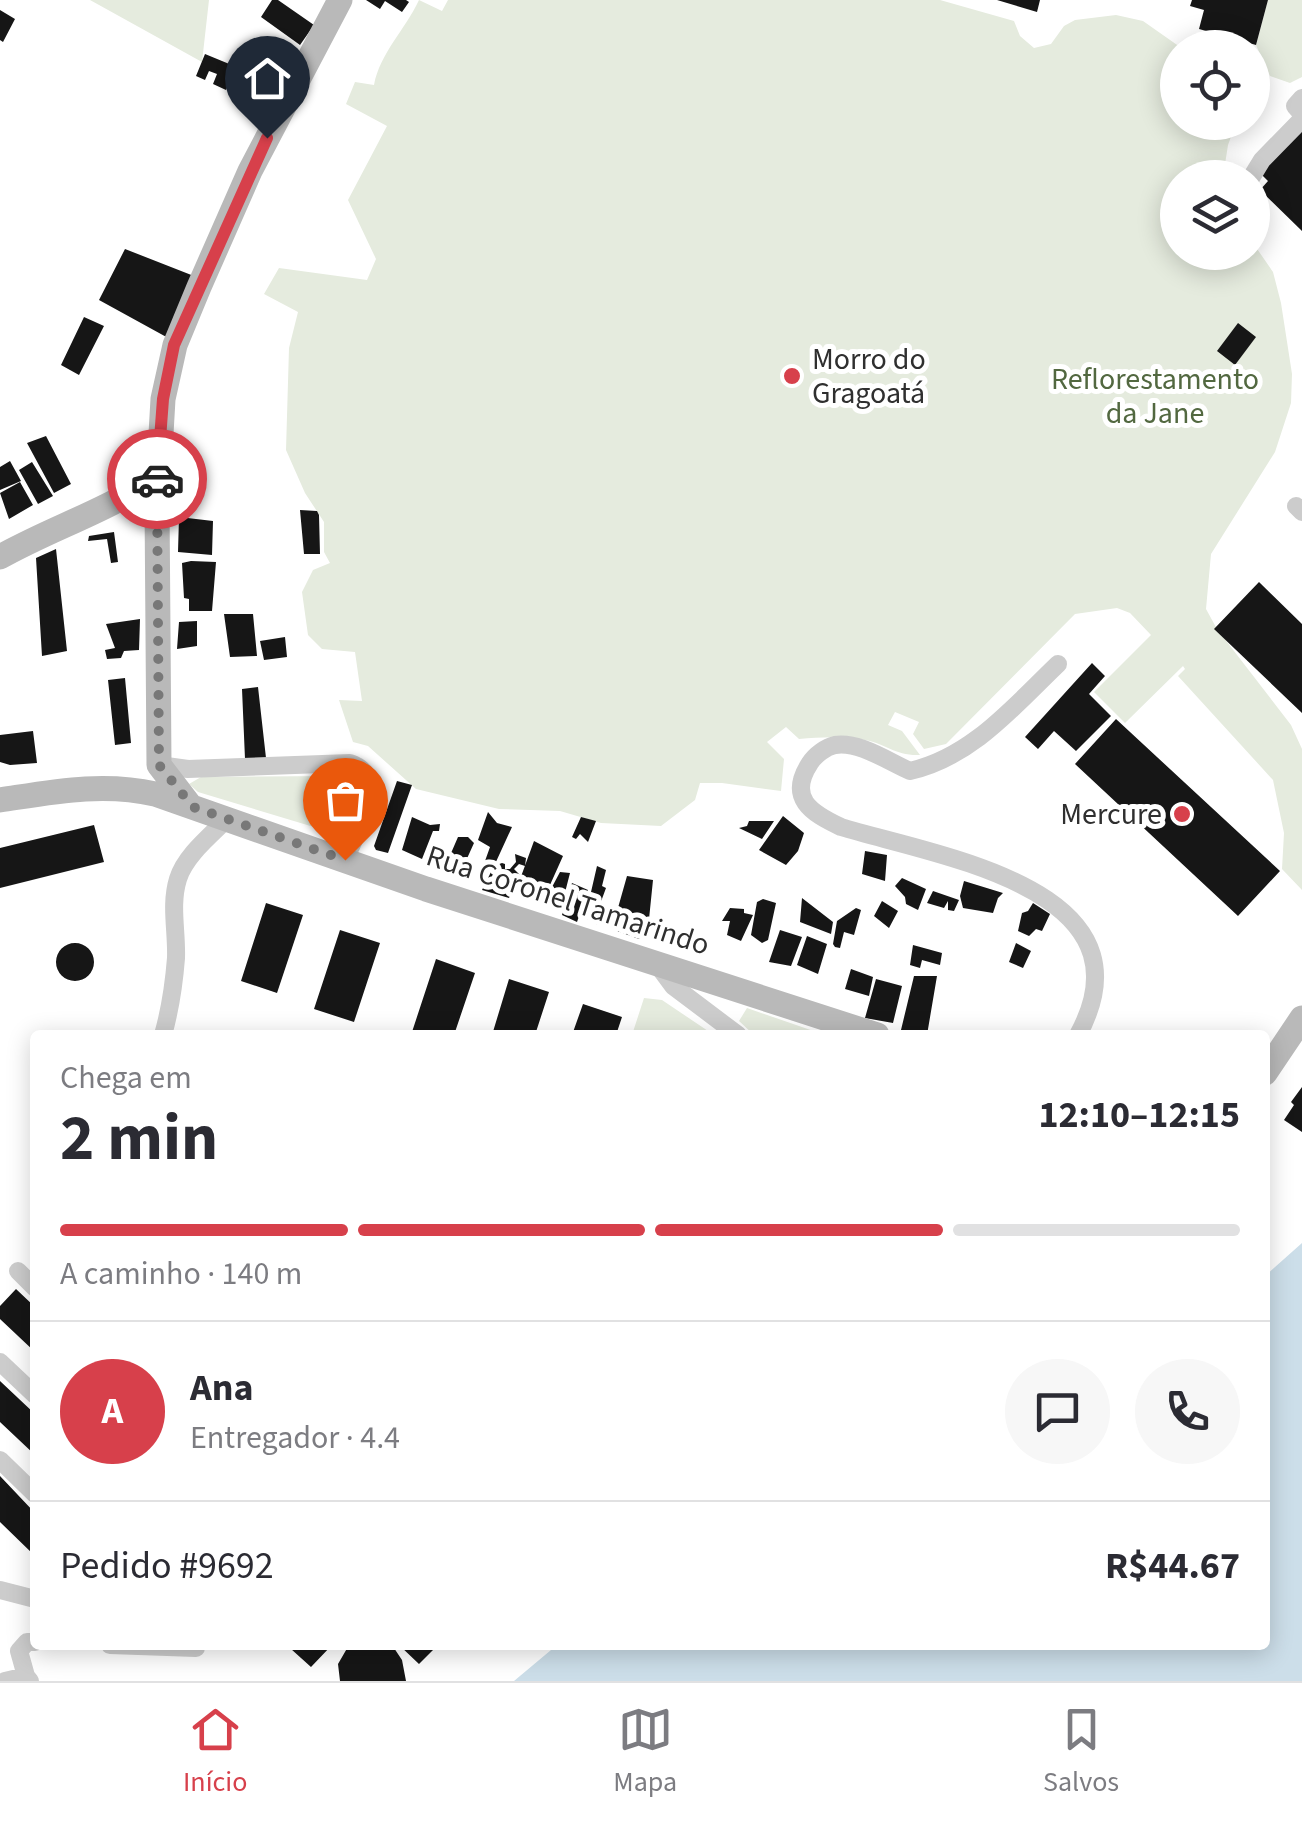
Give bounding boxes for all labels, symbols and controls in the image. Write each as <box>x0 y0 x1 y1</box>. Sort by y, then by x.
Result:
map controls <box>1160 30 1270 270</box>
button: locate <box>1160 30 1270 140</box>
pin <box>225 36 310 139</box>
icon: home <box>240 51 295 106</box>
button: layers <box>1160 160 1270 270</box>
place label: Morro do Gragoatá <box>812 338 926 415</box>
park label: Reflorestamento da Jane <box>1051 358 1259 435</box>
marker: Morro do Gragoatá <box>781 365 803 387</box>
courier <box>107 429 207 529</box>
icon: car <box>130 452 185 507</box>
pin <box>303 758 388 861</box>
icon: bag <box>318 773 373 828</box>
place label: Mercure <box>1060 793 1162 836</box>
marker: Mercure <box>1171 803 1193 825</box>
street label: Rua Coronel Tamarindo <box>421 834 715 967</box>
text: Chega em <box>60 1055 192 1101</box>
text: 12:10–12:15 <box>1038 1088 1240 1142</box>
text: 2 min <box>60 1092 218 1185</box>
text: A caminho · 140 m <box>60 1251 302 1297</box>
button: chat <box>1005 1359 1110 1464</box>
button: phone <box>1135 1359 1240 1464</box>
text: Ana <box>190 1361 254 1415</box>
text: A <box>102 1384 123 1438</box>
text: Entregador · 4.4 <box>190 1415 400 1461</box>
text: Pedido #9692 <box>60 1539 274 1593</box>
text: R$44.67 <box>1105 1539 1240 1593</box>
tab: Início <box>183 1702 247 1802</box>
tab: Mapa <box>613 1702 677 1802</box>
tab: Salvos <box>1043 1702 1119 1802</box>

